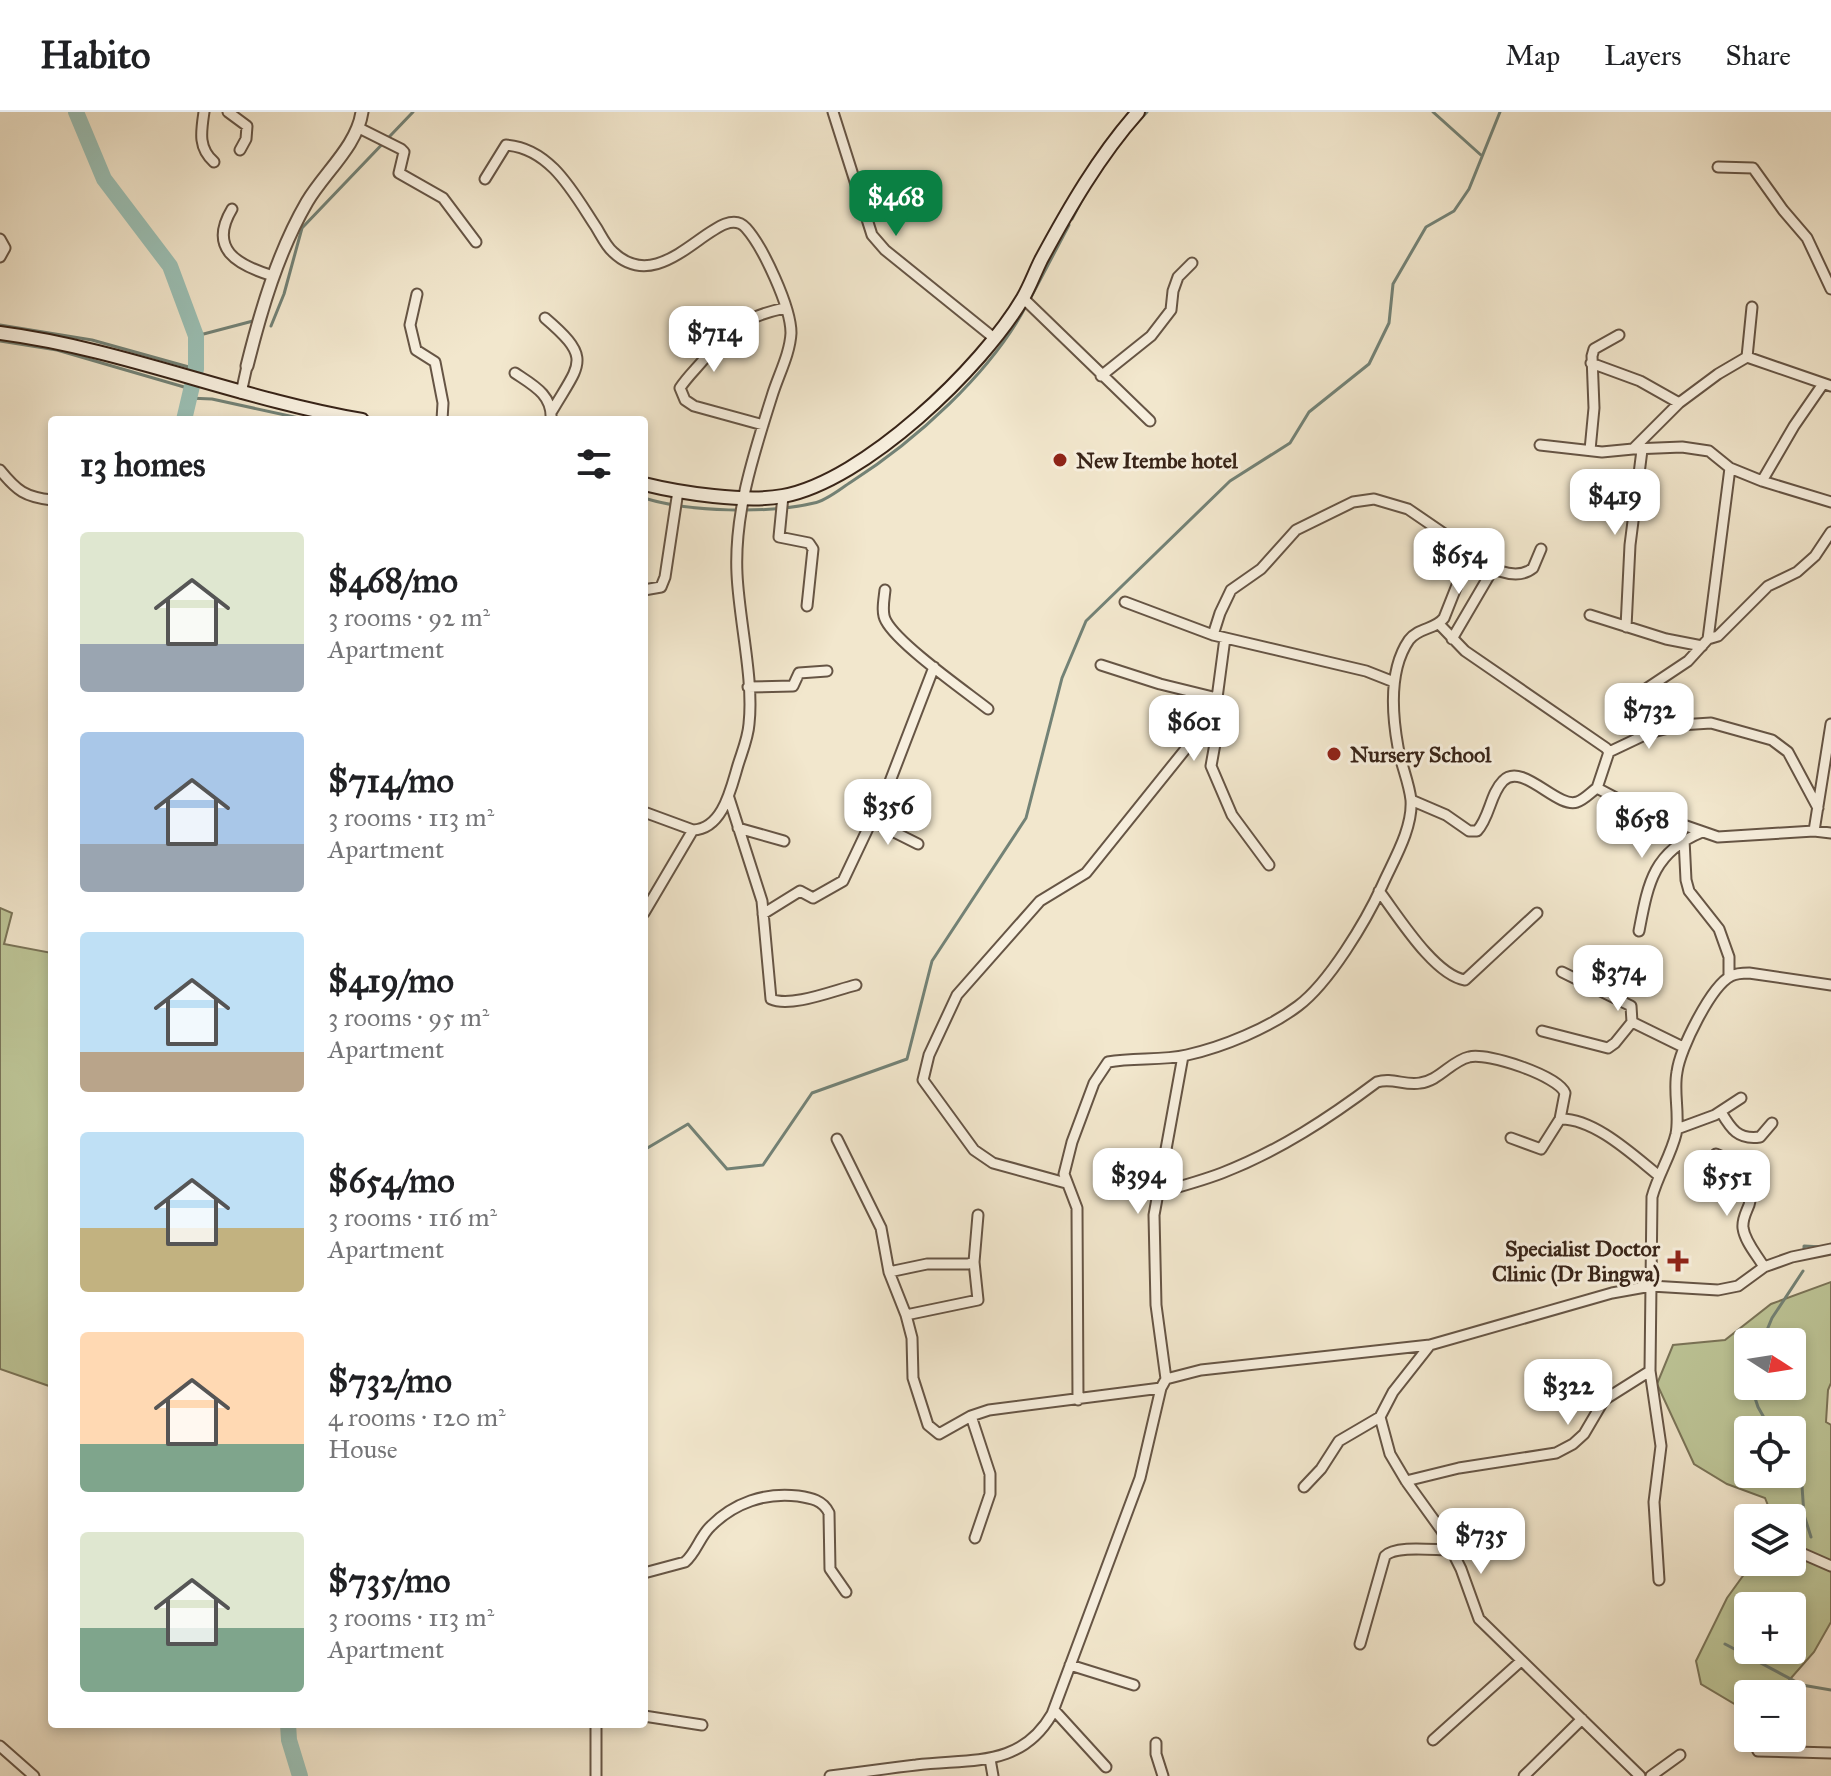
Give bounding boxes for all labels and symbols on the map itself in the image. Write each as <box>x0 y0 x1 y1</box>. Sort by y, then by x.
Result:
pin: $468 <box>849 170 943 238</box>
pin: $714 <box>667 306 761 374</box>
place label: New Itembe hotel <box>1076 447 1239 474</box>
marker: New Itembe hotel <box>1051 451 1069 469</box>
pin: $419 <box>1568 469 1662 537</box>
pin: $654 <box>1412 528 1506 596</box>
pin: $732 <box>1602 683 1696 751</box>
pin: $601 <box>1147 695 1241 763</box>
place label: Nursery School <box>1350 741 1492 768</box>
marker: Nursery School <box>1325 745 1343 763</box>
pin: $356 <box>841 779 935 847</box>
pin: $658 <box>1595 792 1689 860</box>
pin: $374 <box>1571 945 1665 1013</box>
pin: $394 <box>1091 1148 1185 1216</box>
pin: $551 <box>1680 1150 1774 1218</box>
place label: Specialist Doctor Clinic (Dr Bingwa) <box>1492 1235 1661 1287</box>
marker: Specialist Doctor Clinic (Dr Bingwa) <box>1667 1250 1689 1272</box>
north arrow <box>1734 1328 1806 1400</box>
pin: $322 <box>1521 1359 1615 1427</box>
pin: $735 <box>1434 1508 1528 1576</box>

